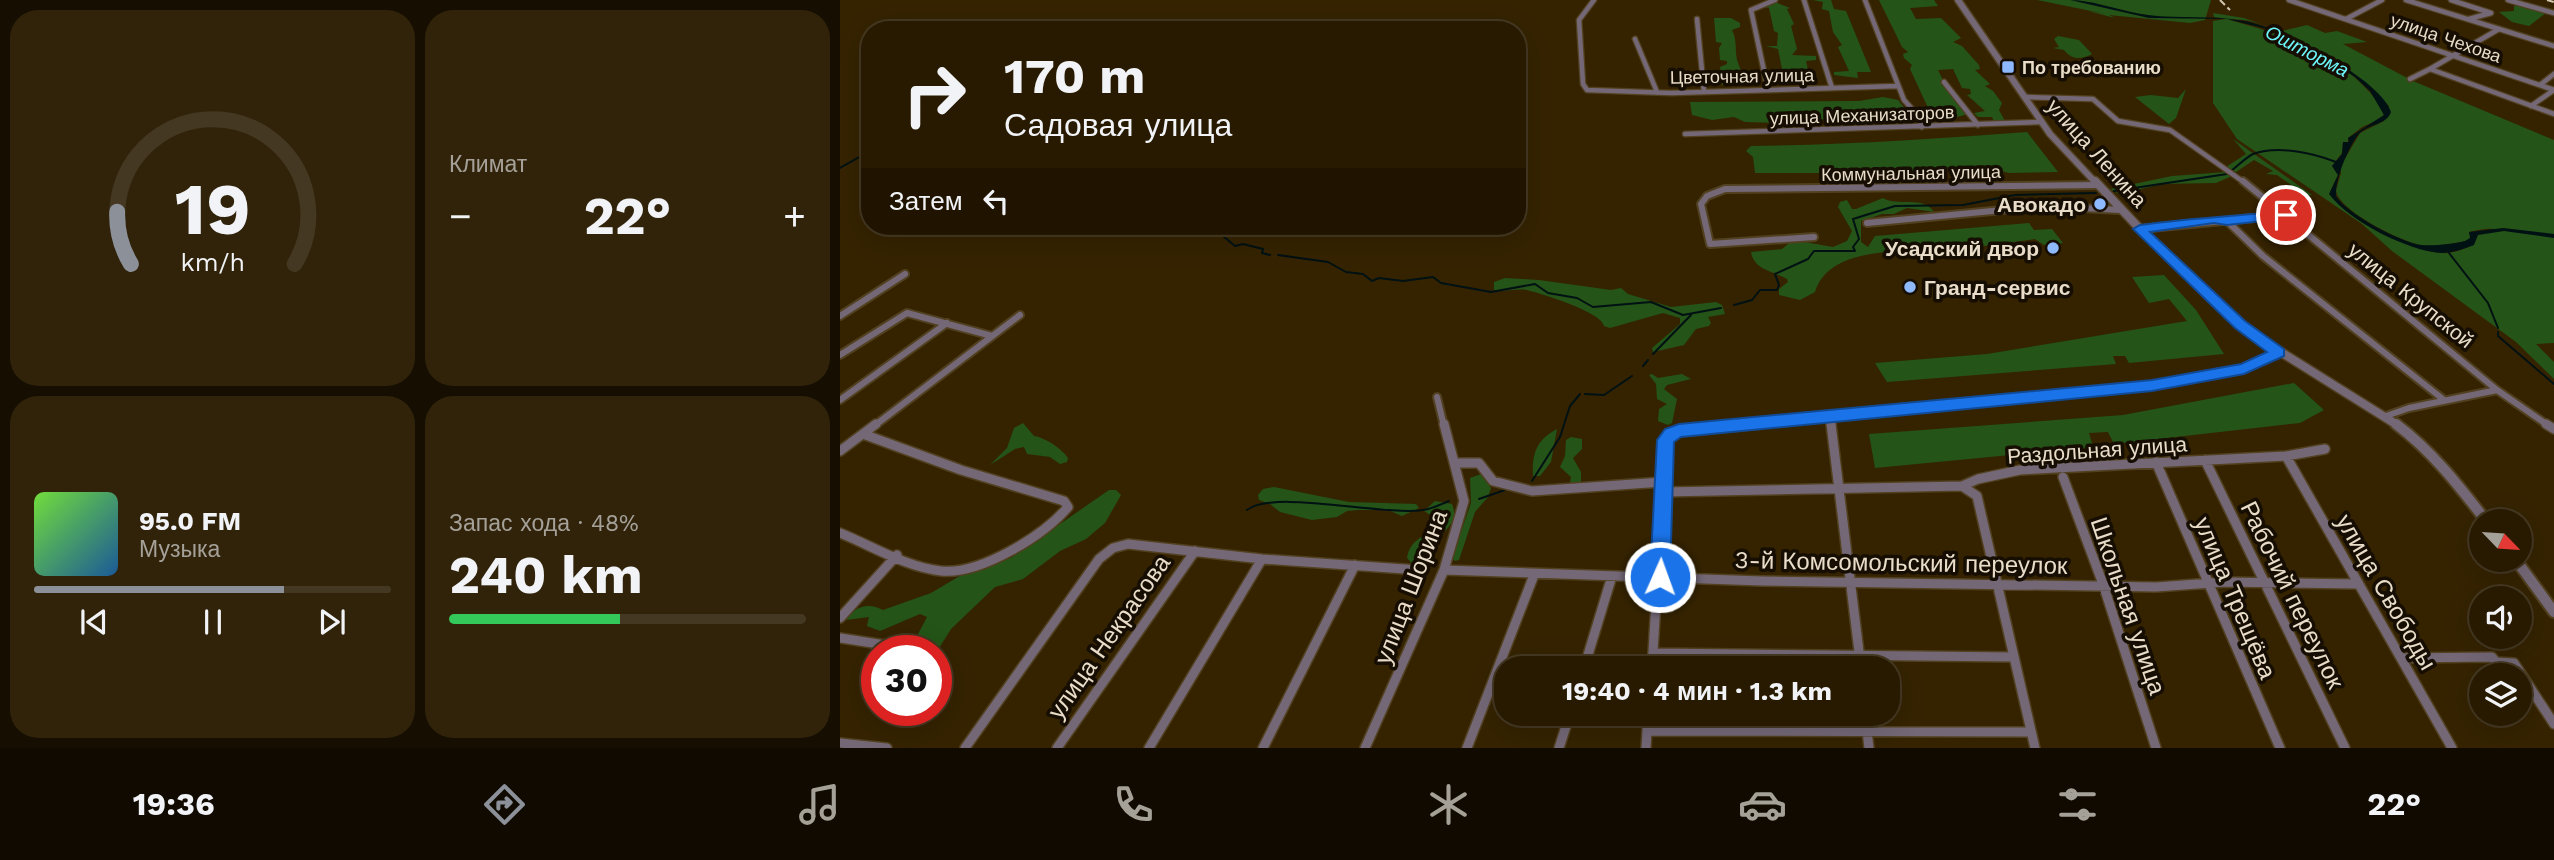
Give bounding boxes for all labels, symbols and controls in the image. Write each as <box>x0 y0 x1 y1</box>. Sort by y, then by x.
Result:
street label: улица Чехова <box>2388 9 2505 67</box>
water label: Ошторма <box>2261 20 2353 82</box>
text: 170 m <box>1004 47 1145 105</box>
icon: right <box>889 49 980 140</box>
place label: По требованию <box>2022 57 2161 78</box>
marker: По требованию <box>2000 59 2016 75</box>
street label: Цветочная улица <box>1670 64 1815 88</box>
street label: улица Ленина <box>2042 94 2152 212</box>
street label: улица Механизаторов <box>1769 101 1955 129</box>
text: Садовая улица <box>1004 106 1232 144</box>
text: Климат <box>449 151 527 178</box>
street label: Коммунальная улица <box>1821 161 2002 185</box>
text: 19 <box>174 166 251 252</box>
icon: left <box>977 182 1015 220</box>
pin <box>2256 185 2316 245</box>
text: 22° <box>584 186 671 247</box>
text: Затем <box>889 186 963 216</box>
place label: Авокадо <box>1997 192 2086 217</box>
text: − <box>449 194 472 238</box>
text: + <box>783 194 806 238</box>
marker: Авокадо <box>2092 196 2108 212</box>
icon: arrive <box>2267 196 2305 234</box>
place label: Усадский двор <box>1885 236 2039 261</box>
street label: улица Крупской <box>2343 237 2479 353</box>
marker: Усадский двор <box>2045 240 2061 256</box>
text: km/h <box>180 248 245 277</box>
place label: Гранд-сервис <box>1924 275 2071 300</box>
marker: Гранд-сервис <box>1902 279 1918 295</box>
street label: Раздольная улица <box>2006 431 2188 469</box>
street label: Рабочий переулок <box>2234 497 2350 694</box>
street label: улица Шорина <box>1369 505 1453 668</box>
text: 95.0 FM <box>139 506 241 536</box>
street label: улица Свободы <box>2330 509 2442 675</box>
north arrow <box>2469 509 2532 572</box>
map controls <box>2469 509 2532 726</box>
text: Запас хода · 48% <box>449 510 639 537</box>
street label: улица Трещёва <box>2188 513 2282 684</box>
street label: Школьная улица <box>2085 514 2172 699</box>
text: Музыка <box>139 536 220 563</box>
position arrow <box>1623 540 1697 614</box>
text: 240 km <box>449 545 643 606</box>
street label: 3-й Комсомольский переулок <box>1734 546 2068 580</box>
street label: улица Некрасова <box>1042 549 1176 724</box>
button: sound <box>2469 586 2532 649</box>
icon: previous <box>75 603 113 641</box>
icon: pause <box>194 603 232 641</box>
icon: next <box>313 603 351 641</box>
speed limit sign: 30 <box>861 635 952 726</box>
button: layers <box>2469 663 2532 726</box>
text: 19:40 · 4 мин · 1.3 km <box>1562 676 1832 706</box>
icon: directions <box>480 780 529 829</box>
icon: music <box>795 780 844 829</box>
icon: phone <box>1109 780 1158 829</box>
icon: climate <box>1424 780 1473 829</box>
icon: car <box>1738 780 1787 829</box>
icon: filters <box>2053 780 2102 829</box>
text: 19:36 <box>133 785 215 823</box>
text: 22° <box>2367 785 2421 823</box>

